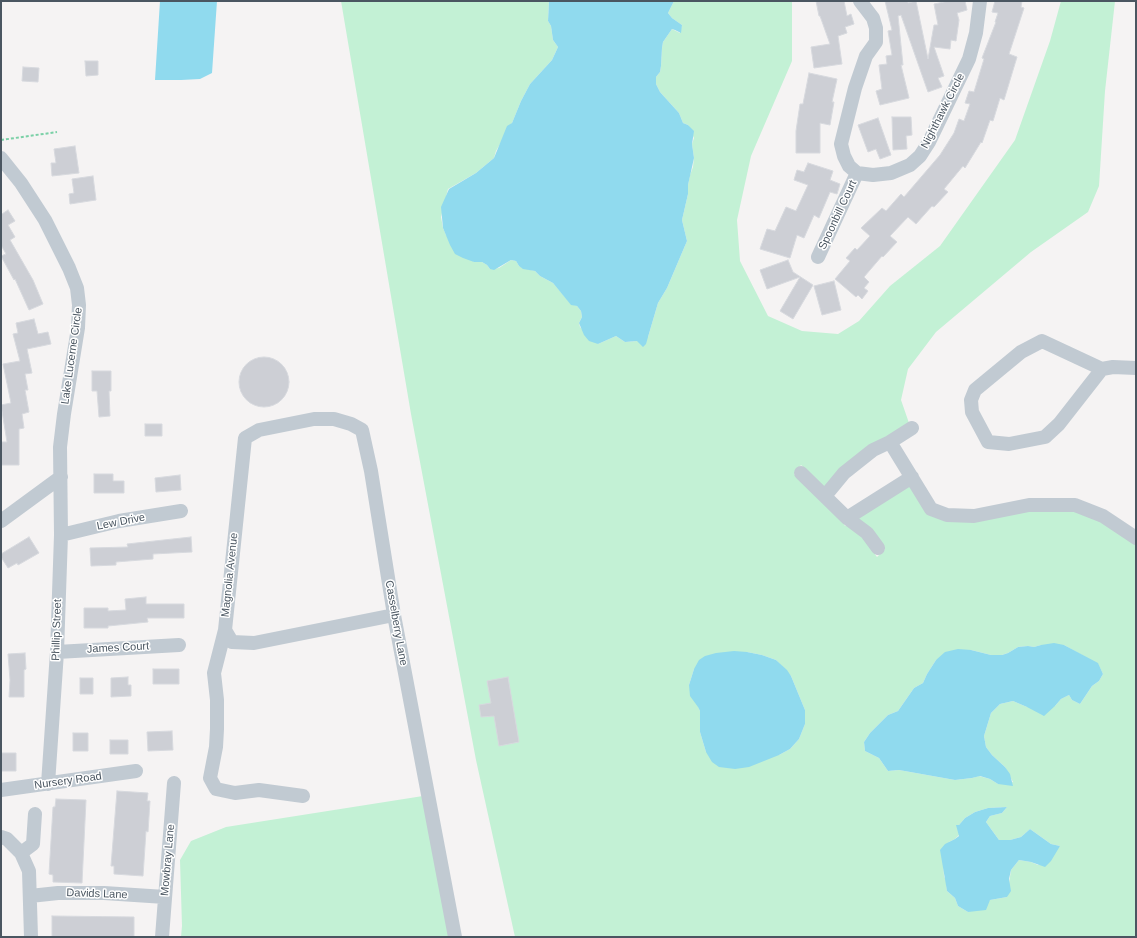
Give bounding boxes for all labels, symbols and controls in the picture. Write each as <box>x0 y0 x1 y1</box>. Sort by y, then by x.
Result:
street label: Nighthawk Circle <box>918 71 968 151</box>
street label: Spoonbill Court <box>816 178 860 252</box>
street label: Lake Lucerne Circle <box>59 307 85 405</box>
street label: Lew Drive <box>96 511 146 533</box>
street label: Magnolia Avenue <box>219 532 241 618</box>
street label: Casselberry Lane <box>382 579 410 667</box>
street label: Phillip Street <box>49 599 65 661</box>
street label: James Court <box>87 640 149 656</box>
street label: Nursery Road <box>33 770 103 792</box>
street label: Mowbray Lane <box>158 823 178 897</box>
street label: Davids Lane <box>66 886 128 902</box>

